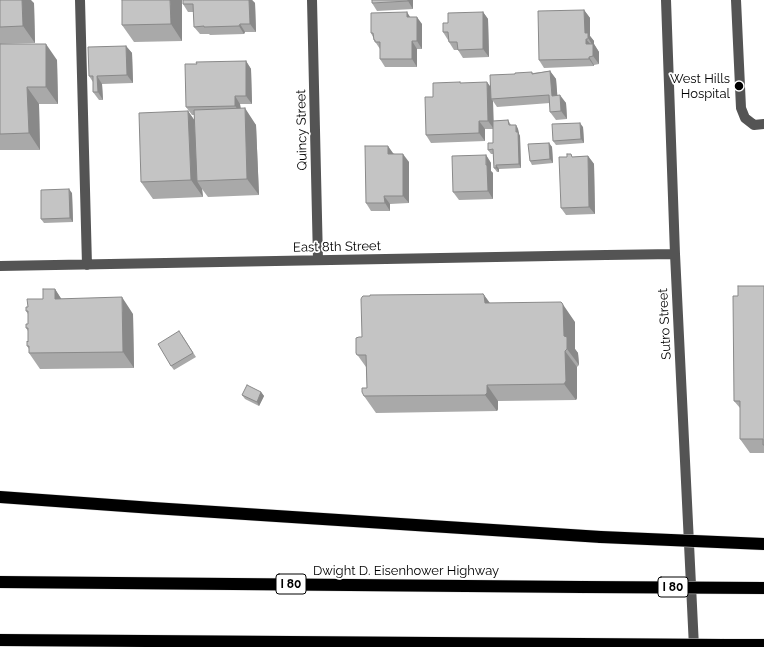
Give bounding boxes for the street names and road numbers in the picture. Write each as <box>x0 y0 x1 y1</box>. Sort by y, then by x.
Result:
street label: Quincy Street <box>293 89 311 171</box>
street label: East 8th Street <box>293 238 381 256</box>
street label: Sutro Street <box>655 288 675 360</box>
street label: Dwight D. Eisenhower Highway <box>313 563 499 579</box>
road number: I 80 <box>276 574 306 594</box>
road number: I 80 <box>658 577 688 597</box>

